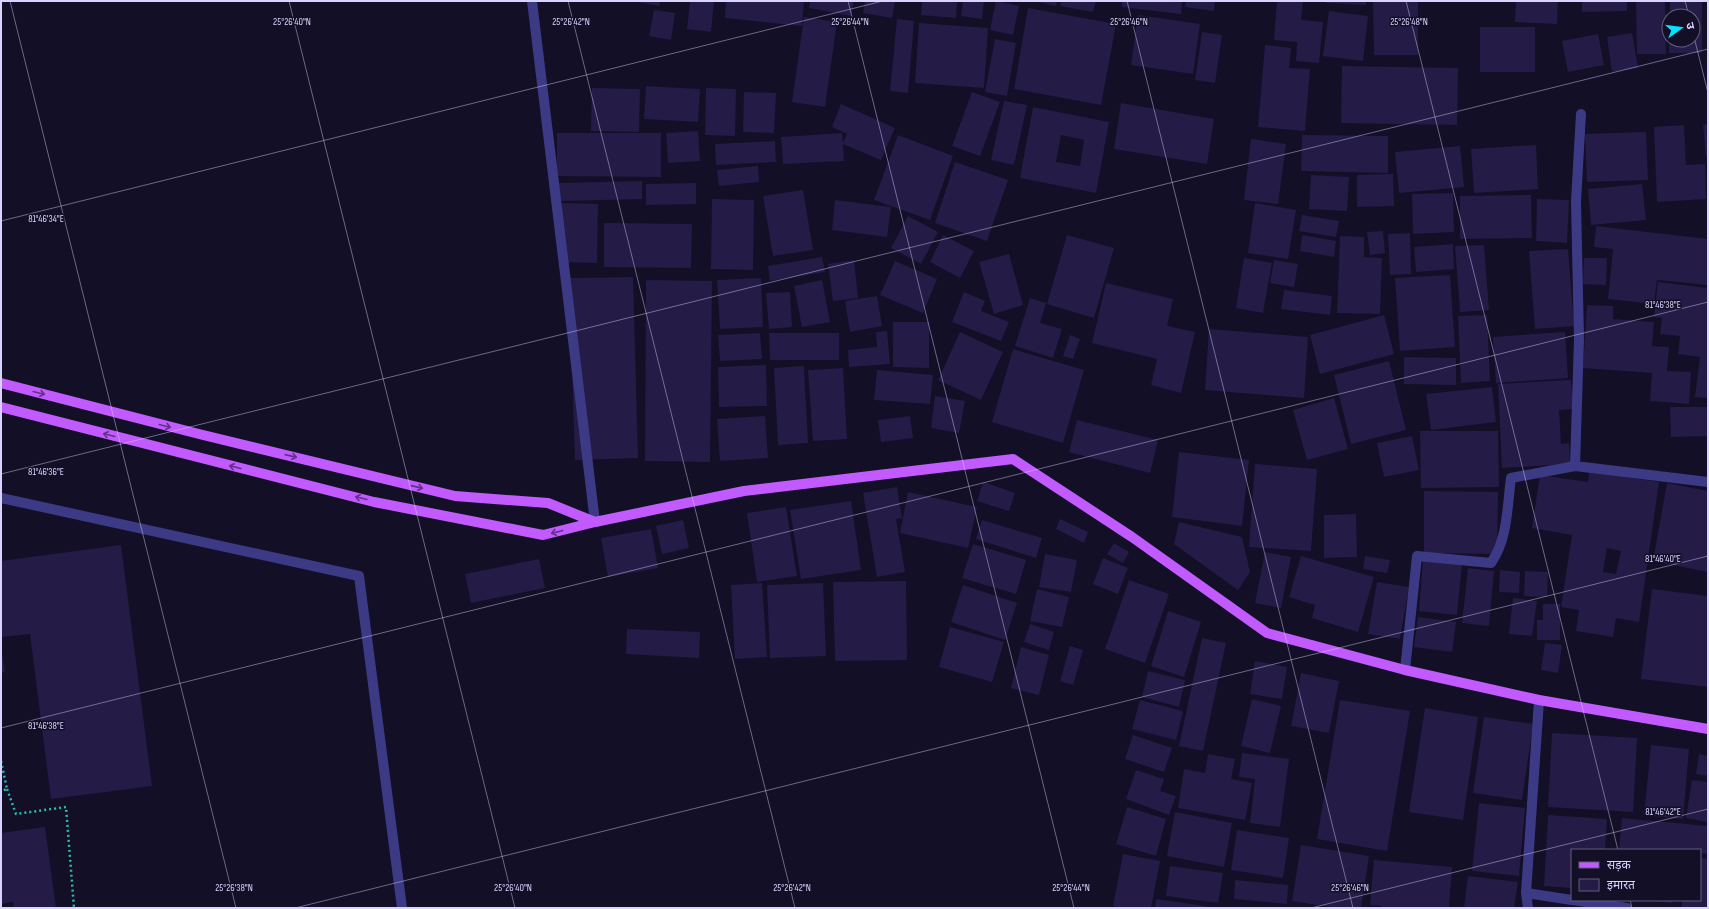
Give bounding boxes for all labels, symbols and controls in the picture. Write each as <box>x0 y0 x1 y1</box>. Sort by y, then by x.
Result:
north arrow <box>1661 8 1701 48</box>
text: 25°26'40"N <box>273 16 311 28</box>
text: 25°26'42"N <box>552 16 590 28</box>
text: 25°26'44"N <box>831 16 869 28</box>
text: 25°26'46"N <box>1110 16 1148 28</box>
text: 25°26'48"N <box>1390 16 1428 28</box>
text: उ <box>1683 21 1697 31</box>
text: 81°46'34"E <box>28 213 64 225</box>
text: 81°46'38"E <box>1645 299 1681 311</box>
one-way arrow <box>32 390 45 397</box>
one-way arrow <box>158 422 171 430</box>
one-way arrow <box>103 431 116 439</box>
one-way arrow <box>284 453 297 461</box>
one-way arrow <box>229 463 242 470</box>
text: 81°46'36"E <box>28 466 64 478</box>
one-way arrow <box>411 483 424 491</box>
one-way arrow <box>355 494 368 502</box>
one-way arrow <box>551 528 564 536</box>
text: 81°46'40"E <box>1645 553 1681 565</box>
text: 81°46'38"E <box>28 720 64 732</box>
text: 81°46'42"E <box>1645 806 1681 818</box>
legend <box>1571 849 1701 901</box>
text: सड़क <box>1607 858 1632 873</box>
text: इमारत <box>1607 878 1636 893</box>
text: 25°26'38"N <box>215 882 253 894</box>
text: 25°26'40"N <box>494 882 532 894</box>
text: 25°26'42"N <box>773 882 811 894</box>
text: 25°26'44"N <box>1052 882 1090 894</box>
text: 25°26'46"N <box>1331 882 1369 894</box>

